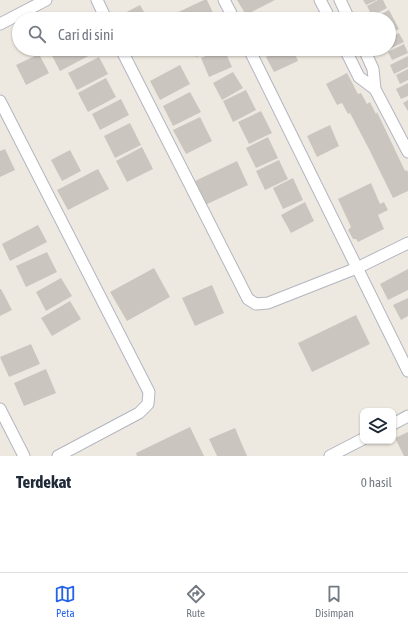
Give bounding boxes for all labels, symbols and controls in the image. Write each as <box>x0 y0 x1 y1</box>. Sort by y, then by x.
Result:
search box <box>12 12 396 56</box>
icon: search <box>26 23 48 45</box>
text: Cari di sini <box>58 26 114 43</box>
map controls <box>360 408 396 444</box>
button: layers <box>360 408 396 444</box>
text: Terdekat <box>16 472 71 492</box>
text: 0 hasil <box>361 475 392 490</box>
tab: Peta <box>54 583 76 619</box>
tab: Rute <box>185 583 207 619</box>
tab: Disimpan <box>315 583 354 619</box>

